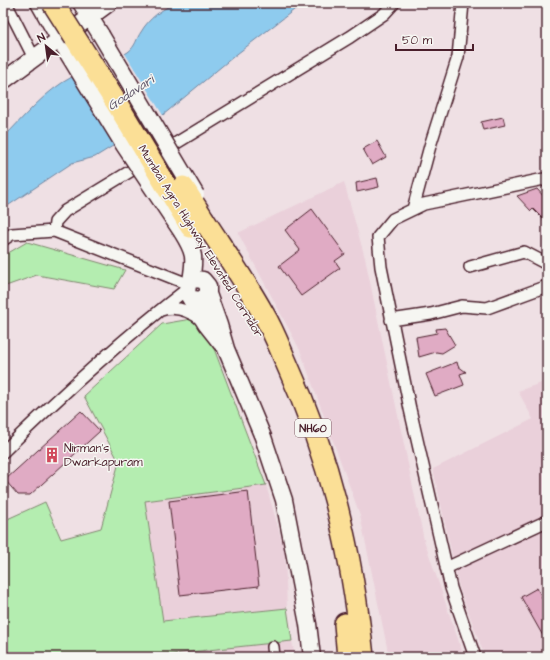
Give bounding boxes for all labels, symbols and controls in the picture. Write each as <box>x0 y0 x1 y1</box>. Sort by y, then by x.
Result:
north arrow <box>26 26 66 66</box>
scale bar <box>396 26 473 52</box>
text: N <box>35 29 48 46</box>
text: 50 m <box>402 32 433 49</box>
water label: Godavari <box>104 70 159 115</box>
street label: Mumbai Agra Highway Elevated Corridor <box>133 142 267 342</box>
road number: NH60 <box>295 419 331 437</box>
place label: Nirman's Dwarkapuram <box>64 440 143 471</box>
building icon: Nirman's Dwarkapuram <box>43 446 61 464</box>

